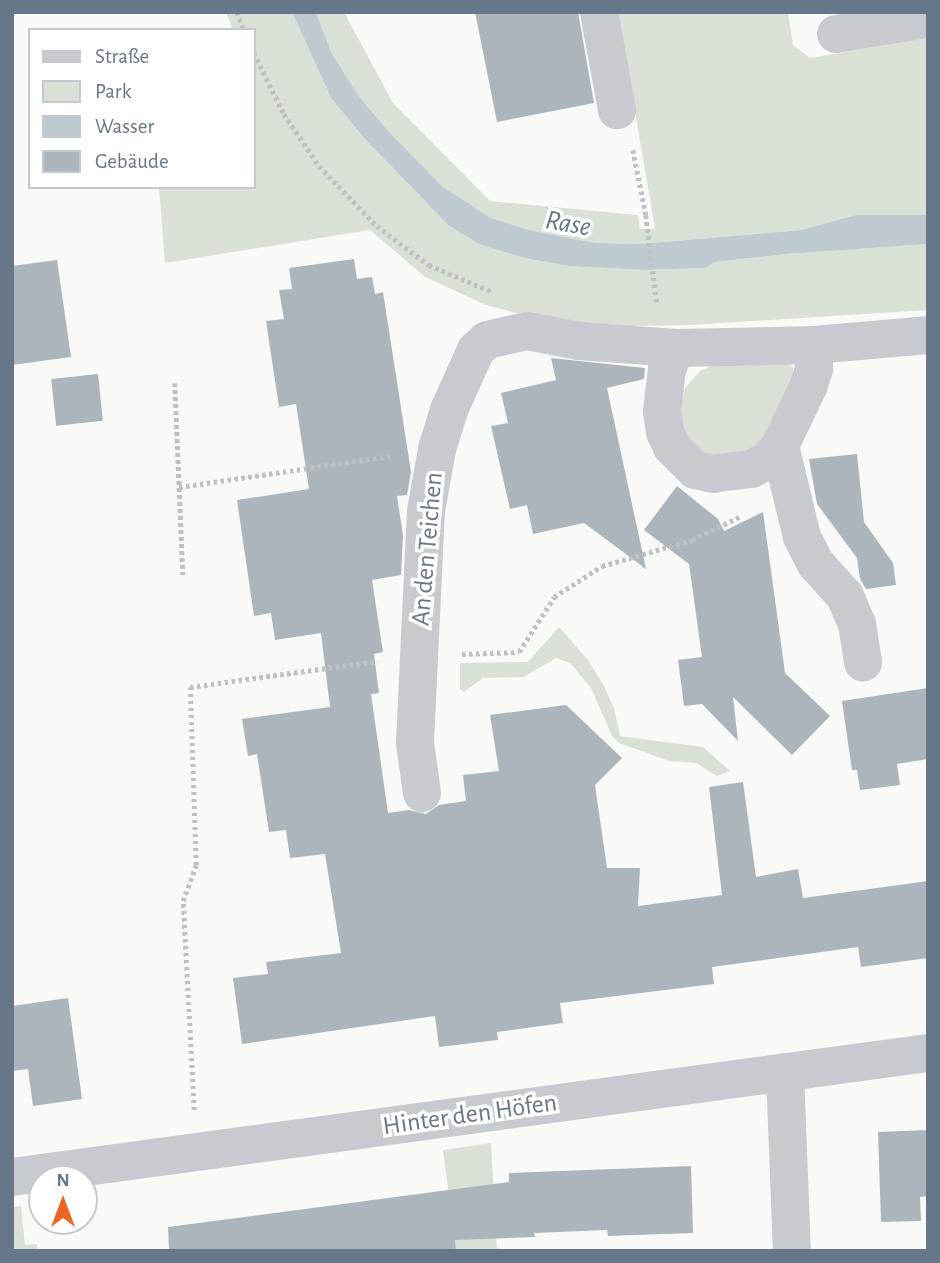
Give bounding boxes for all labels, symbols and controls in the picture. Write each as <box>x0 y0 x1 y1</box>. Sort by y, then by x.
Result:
legend <box>28 28 256 189</box>
text: Straße <box>95 46 149 67</box>
text: Park <box>95 81 131 102</box>
text: Wasser <box>95 116 154 137</box>
text: Gebäude <box>95 151 169 172</box>
water label: Rase <box>543 203 593 245</box>
street label: An den Teichen <box>406 471 450 627</box>
street label: Hinter den Höfen <box>381 1087 559 1143</box>
north arrow <box>28 1165 98 1235</box>
text: N <box>56 1171 70 1190</box>

